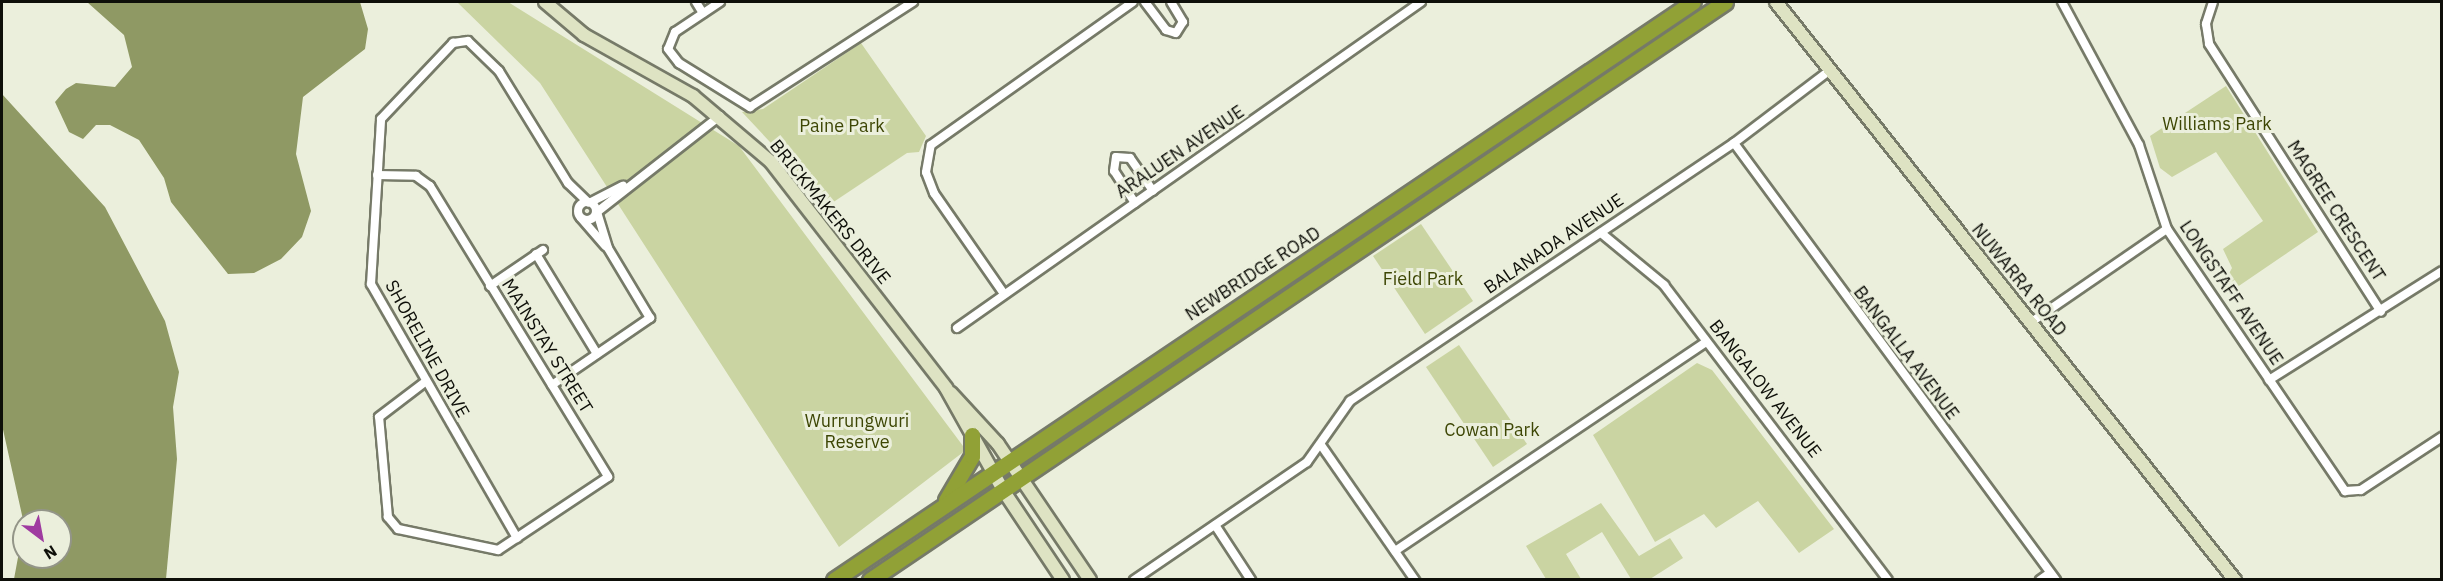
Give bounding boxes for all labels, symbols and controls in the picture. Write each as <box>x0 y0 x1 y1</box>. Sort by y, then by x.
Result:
street label: ARALUEN AVENUE <box>1112 101 1248 203</box>
park label: Williams Park <box>2162 113 2272 135</box>
park label: Paine Park <box>799 115 885 137</box>
street label: BRICKMAKERS DRIVE <box>765 135 895 289</box>
street label: MAGREE CRESCENT <box>2282 137 2390 285</box>
street label: BALANADA AVENUE <box>1480 189 1628 299</box>
street label: LONGSTAFF AVENUE <box>2175 217 2287 369</box>
street label: NUWARRA ROAD <box>1967 219 2071 341</box>
street label: NEWBRIDGE ROAD <box>1181 222 1325 326</box>
park label: Field Park <box>1383 268 1463 290</box>
street label: MAINSTAY STREET <box>497 275 597 417</box>
street label: SHORELINE DRIVE <box>380 276 474 422</box>
street label: BANGALLA AVENUE <box>1849 282 1963 424</box>
street label: BANGALOW AVENUE <box>1704 316 1826 462</box>
park label: Wurrungwuri Reserve <box>805 411 909 454</box>
park label: Cowan Park <box>1444 419 1540 441</box>
north arrow <box>12 509 72 569</box>
text: N <box>40 541 61 564</box>

